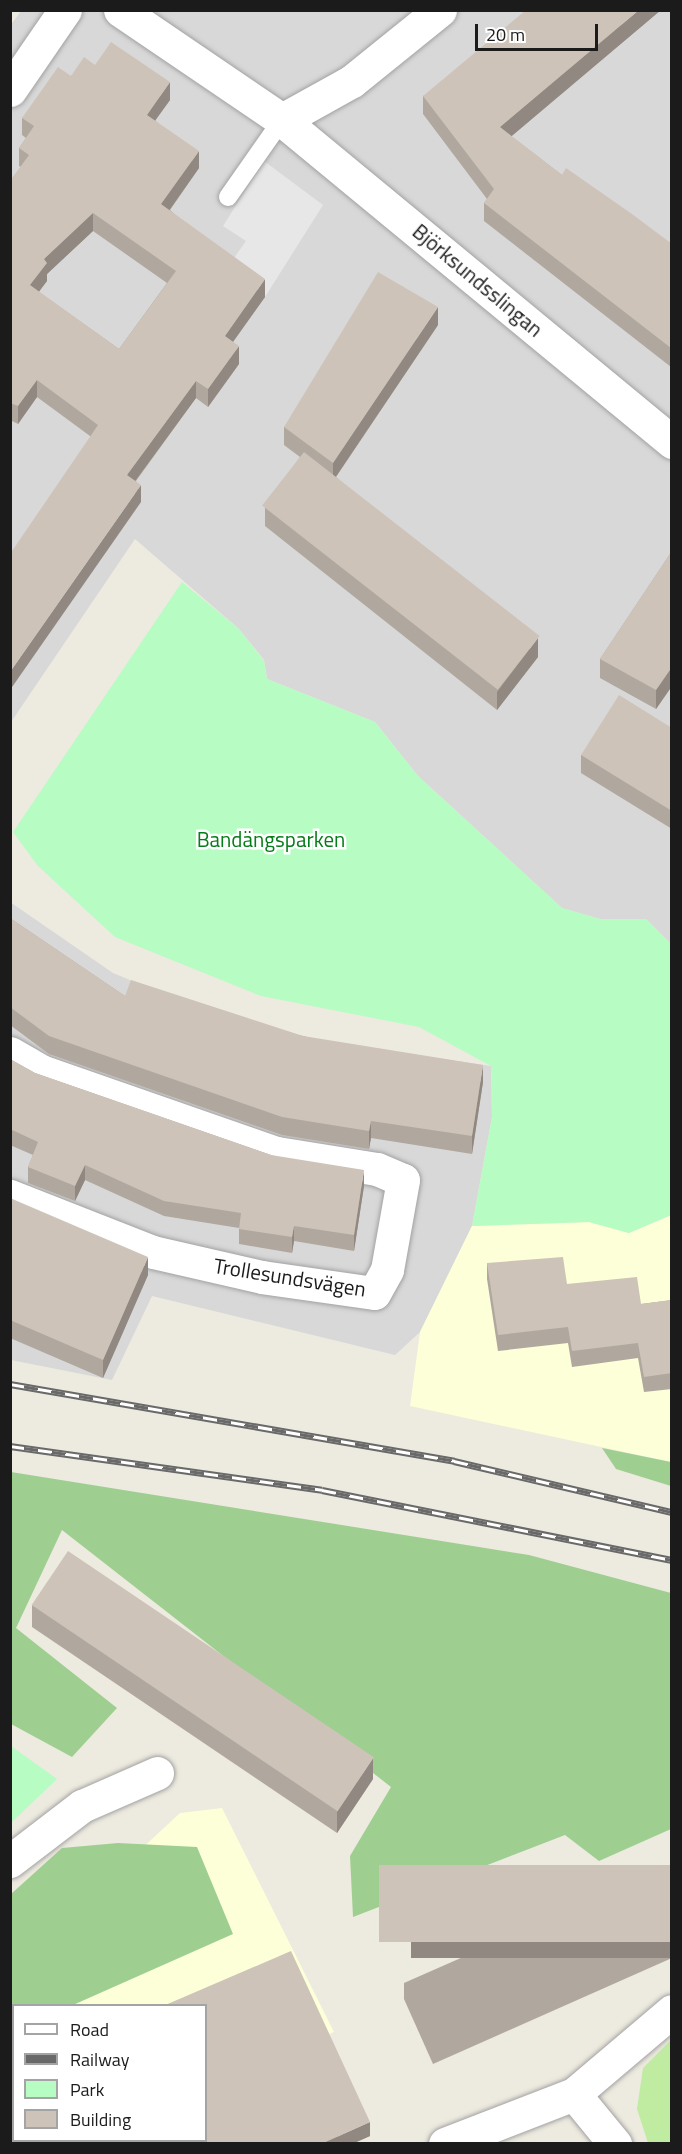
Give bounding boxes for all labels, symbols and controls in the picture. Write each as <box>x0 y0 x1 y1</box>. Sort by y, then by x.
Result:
scale bar <box>478 12 601 50</box>
text: 20 m <box>486 21 525 48</box>
street label: Björksundsslingan <box>408 218 548 342</box>
park label: Bandängsparken <box>197 826 345 852</box>
street label: Trollesundsvägen <box>212 1253 368 1301</box>
legend <box>12 2004 207 2142</box>
text: Road <box>70 2016 109 2043</box>
text: Railway <box>70 2046 129 2073</box>
text: Park <box>70 2076 104 2103</box>
text: Building <box>70 2106 131 2133</box>

